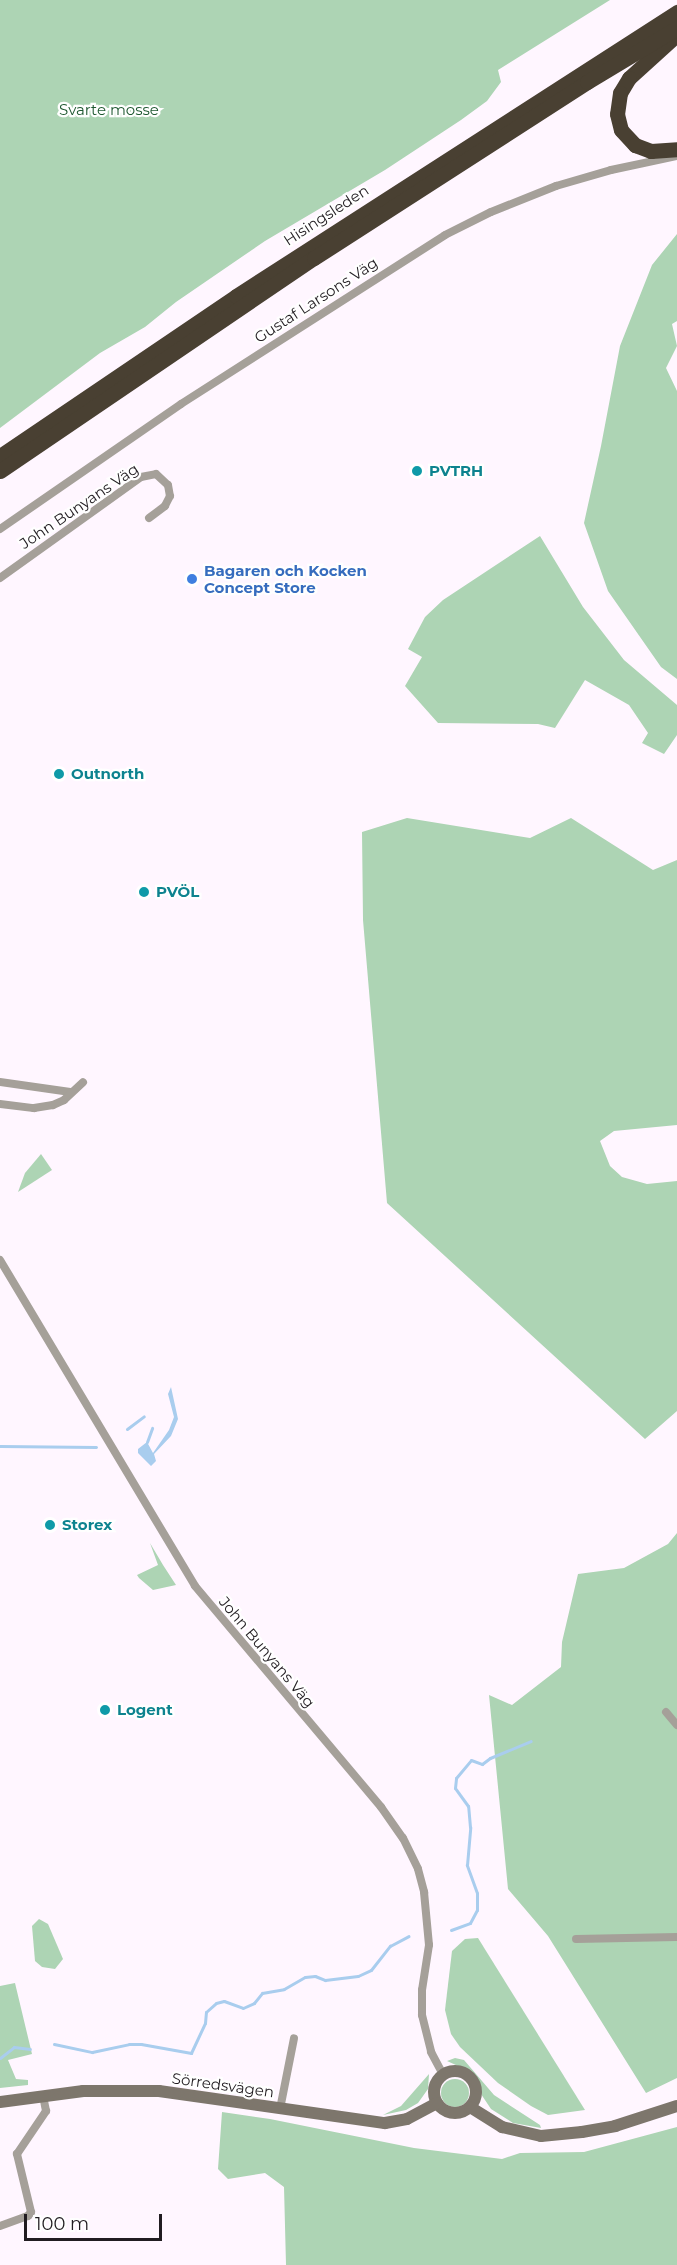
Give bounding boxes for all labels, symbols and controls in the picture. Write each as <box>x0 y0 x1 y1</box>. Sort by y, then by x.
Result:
park label: Svarte mosse <box>59 101 159 119</box>
street label: Hisingsleden <box>280 181 372 249</box>
street label: Gustaf Larsons Väg <box>251 253 381 347</box>
street label: John Bunyans Väg <box>16 460 142 552</box>
place label: PVTRH <box>429 462 483 480</box>
marker: PVTRH <box>410 464 424 478</box>
place label: Bagaren och Kocken Concept Store <box>204 561 367 596</box>
marker: Bagaren och Kocken Concept Store <box>185 572 199 586</box>
place label: Outnorth <box>71 765 144 783</box>
marker: Outnorth <box>52 767 66 781</box>
place label: PVÖL <box>156 883 199 901</box>
marker: PVÖL <box>137 885 151 899</box>
place label: Storex <box>62 1516 112 1534</box>
marker: Storex <box>43 1518 57 1532</box>
street label: John Bunyans Väg <box>215 1593 319 1711</box>
place label: Logent <box>117 1701 173 1719</box>
marker: Logent <box>98 1703 112 1717</box>
street label: Sörredsvägen <box>171 2069 275 2101</box>
scale bar <box>27 2202 165 2240</box>
text: 100 m <box>35 2213 89 2235</box>

